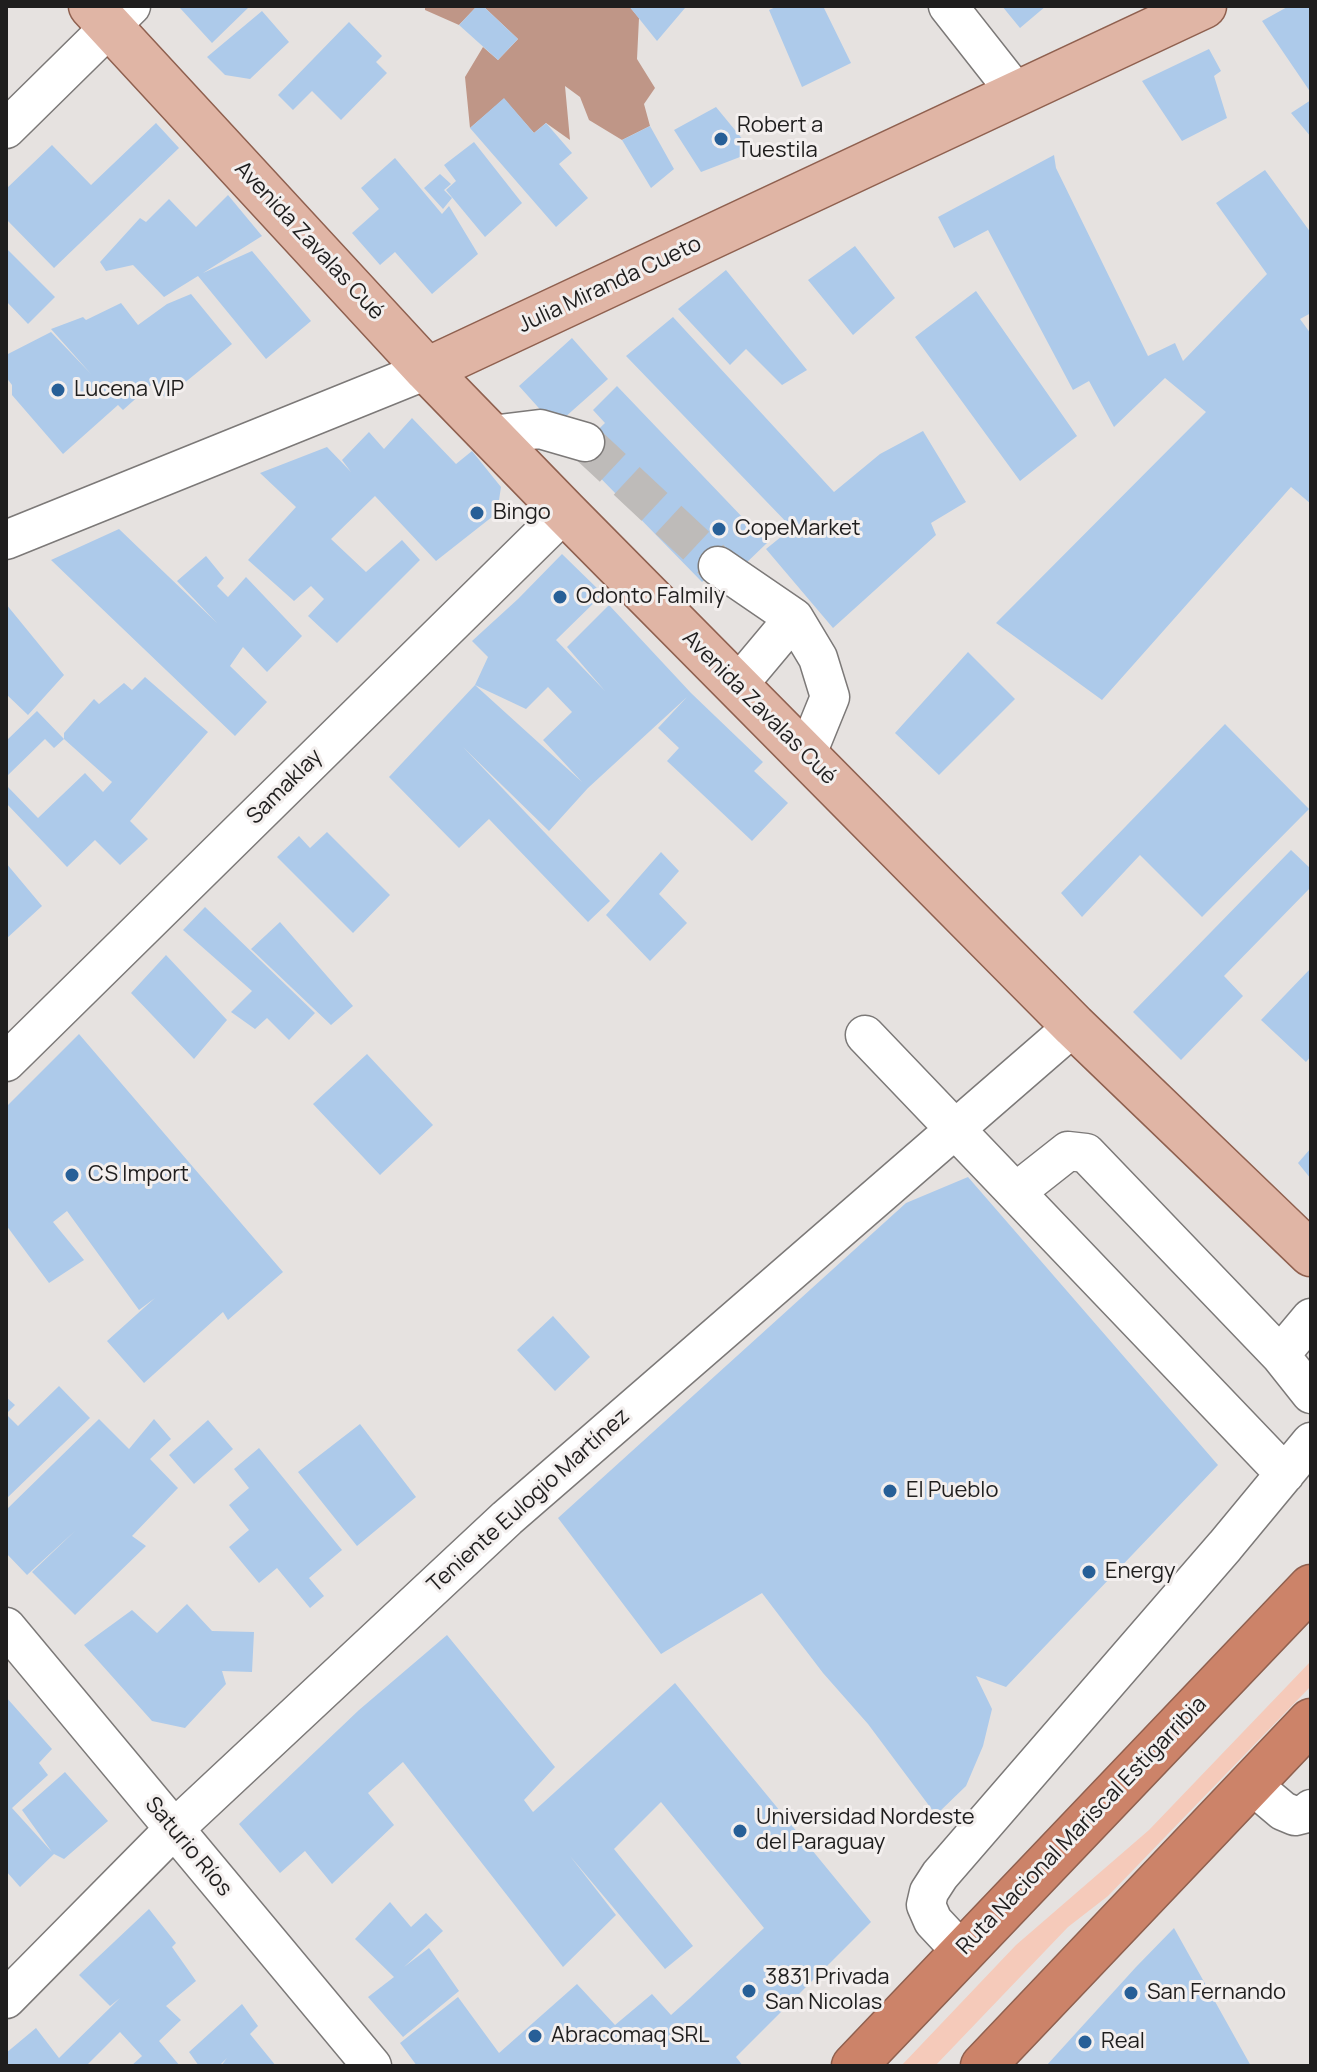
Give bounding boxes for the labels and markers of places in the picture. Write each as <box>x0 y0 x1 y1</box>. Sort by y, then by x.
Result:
place label: Robert a Tuestila <box>737 113 823 164</box>
marker: Robert a Tuestila <box>712 130 730 148</box>
place label: Lucena VIP <box>74 377 184 403</box>
marker: Lucena VIP <box>49 381 67 399</box>
place label: Bingo <box>493 500 551 526</box>
marker: Bingo <box>468 504 486 522</box>
place label: CopeMarket <box>735 516 861 542</box>
marker: CopeMarket <box>710 520 728 538</box>
place label: Odonto Falmily <box>576 584 725 610</box>
marker: Odonto Falmily <box>551 588 569 606</box>
place label: CS Import <box>88 1162 189 1188</box>
marker: CS Import <box>63 1166 81 1184</box>
place label: El Pueblo <box>906 1478 998 1504</box>
marker: El Pueblo <box>881 1482 899 1500</box>
place label: Energy <box>1105 1559 1176 1585</box>
marker: Energy <box>1080 1563 1098 1581</box>
place label: Universidad Nordeste del Paraguay <box>756 1805 975 1856</box>
marker: Universidad Nordeste del Paraguay <box>731 1822 749 1840</box>
place label: 3831 Privada San Nicolas <box>765 1965 889 2016</box>
place label: San Fernando <box>1147 1980 1286 2006</box>
marker: 3831 Privada San Nicolas <box>740 1982 758 2000</box>
marker: San Fernando <box>1122 1984 1140 2002</box>
place label: Abracomaq SRL <box>551 2023 710 2049</box>
marker: Abracomaq SRL <box>526 2027 544 2045</box>
place label: Real <box>1101 2029 1145 2055</box>
marker: Real <box>1076 2033 1094 2051</box>

